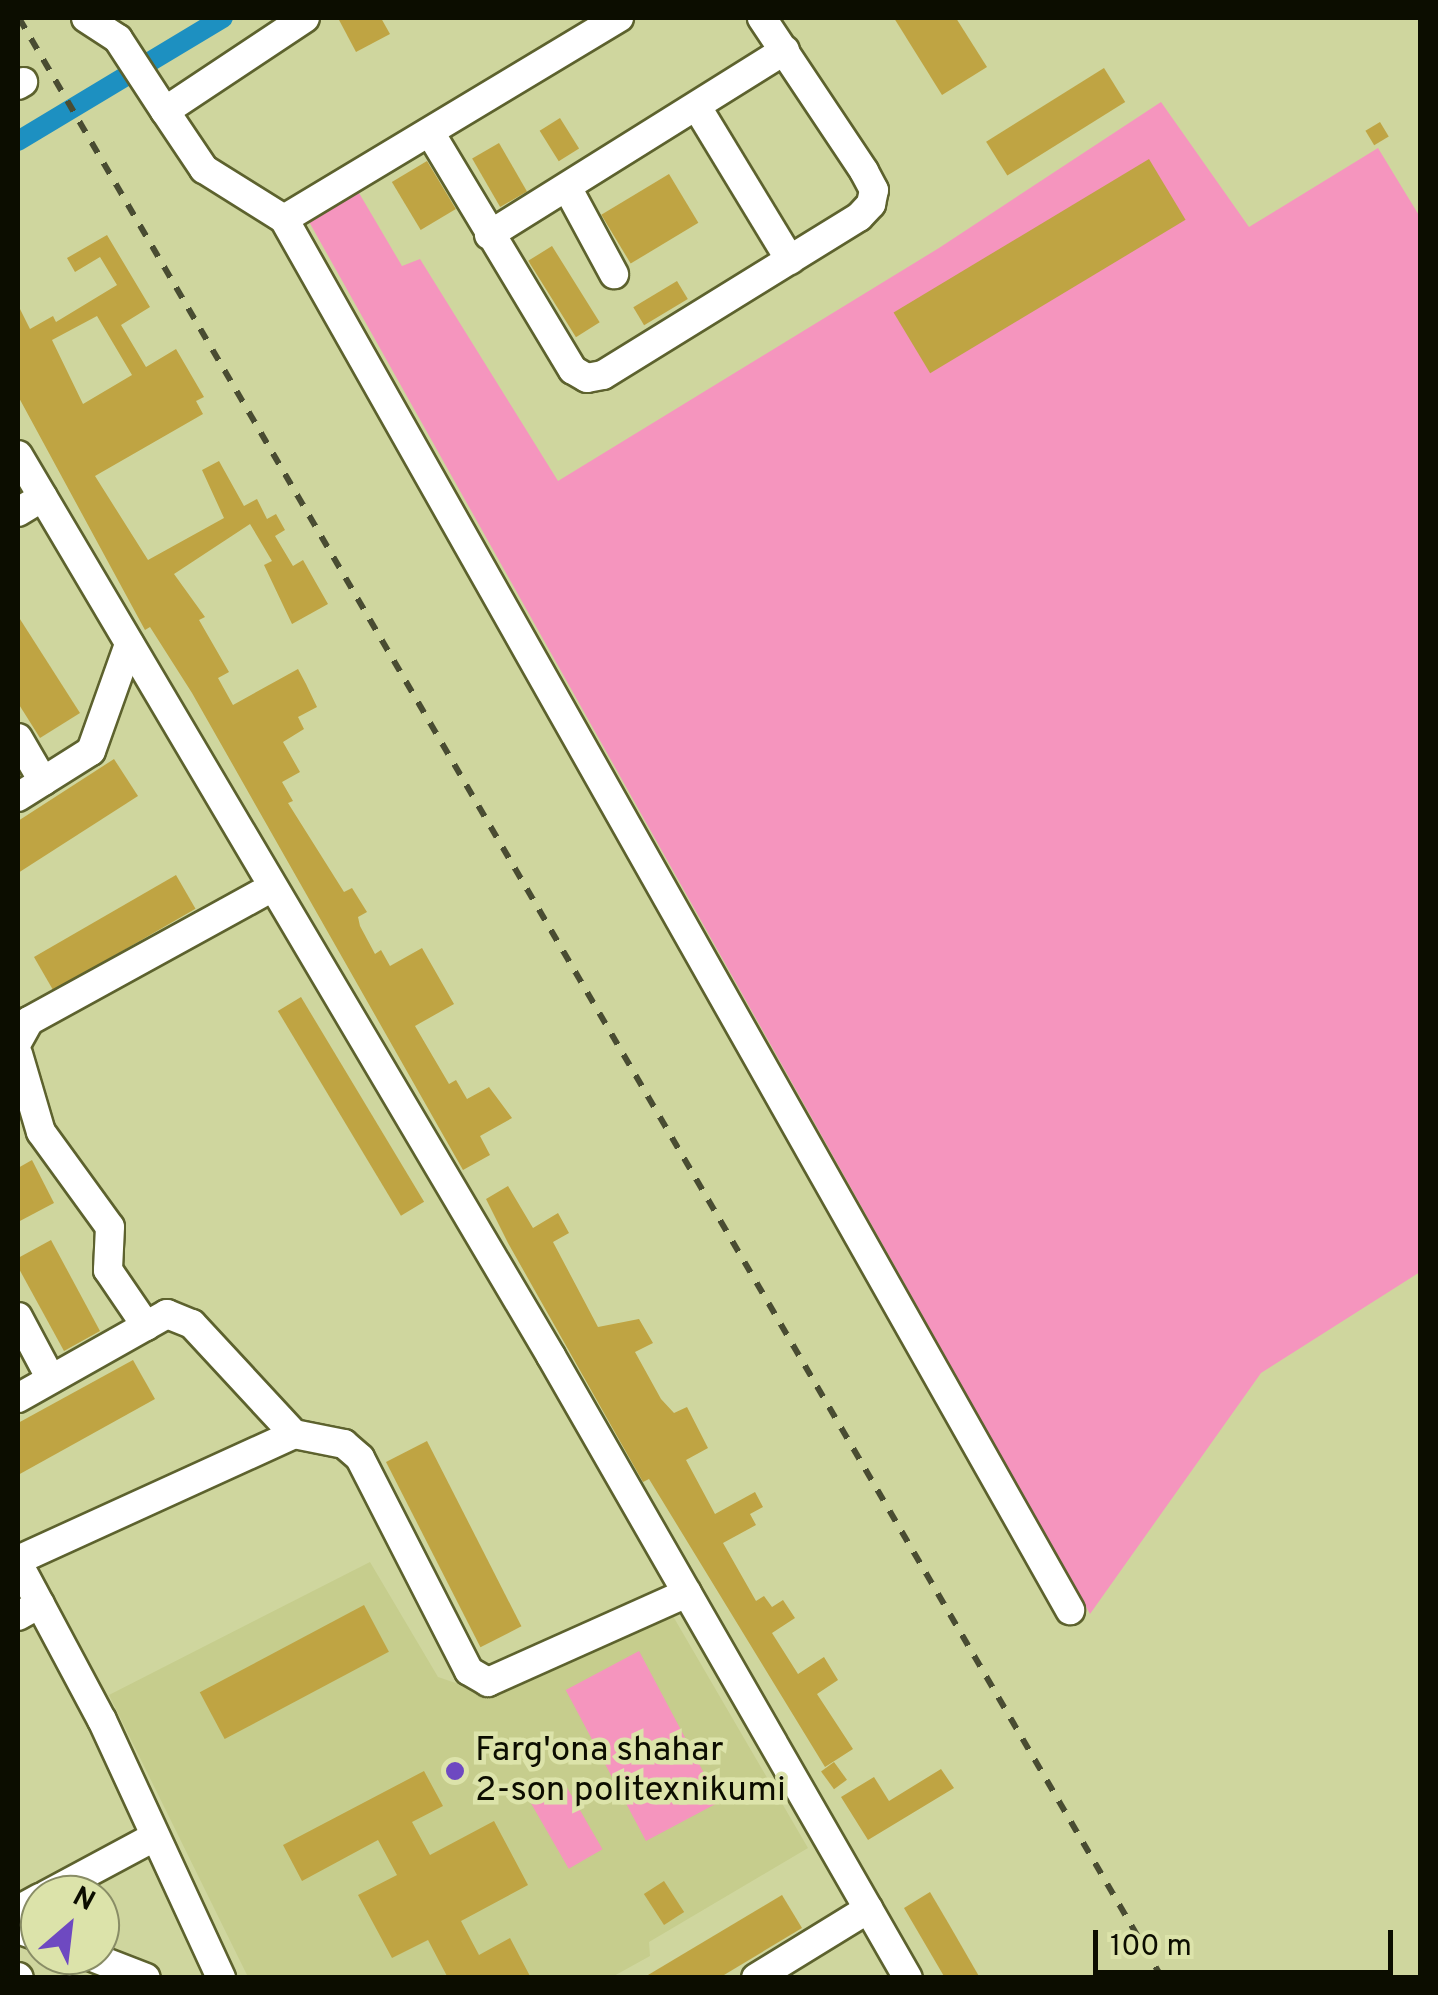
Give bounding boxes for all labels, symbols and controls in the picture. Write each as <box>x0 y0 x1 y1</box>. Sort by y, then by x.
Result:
place label: Farg'ona shahar 2-son politexnikumi <box>475 1730 786 1812</box>
marker: Farg'ona shahar 2-son politexnikumi <box>444 1760 466 1782</box>
north arrow <box>20 1875 120 1975</box>
text: N <box>66 1880 100 1921</box>
scale bar <box>1098 1910 1398 1972</box>
text: 100 m <box>1110 1929 1192 1966</box>

